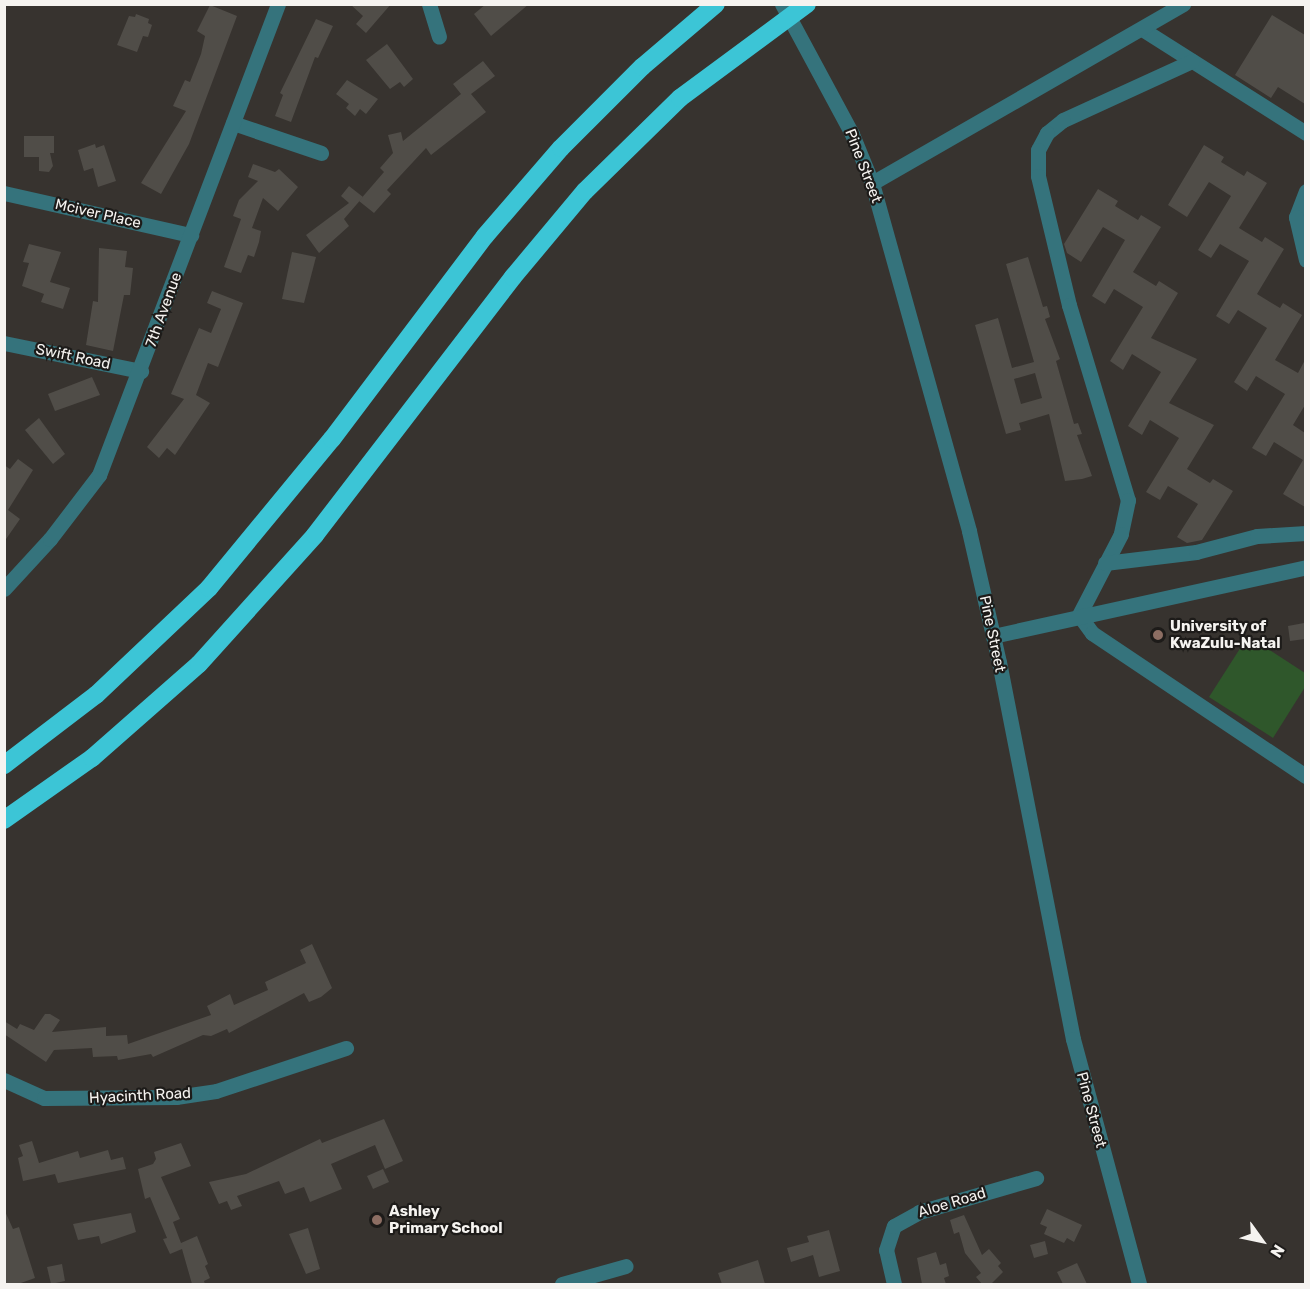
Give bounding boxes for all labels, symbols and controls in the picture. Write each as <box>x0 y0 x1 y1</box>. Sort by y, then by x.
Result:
street label: Pine Street <box>841 126 885 206</box>
street label: Mciver Place <box>53 195 143 233</box>
street label: 7th Avenue <box>142 270 186 350</box>
street label: Swift Road <box>34 340 112 374</box>
street label: Pine Street <box>975 594 1009 674</box>
place label: University of KwaZulu-Natal <box>1170 617 1280 652</box>
marker: University of KwaZulu-Natal <box>1151 628 1165 642</box>
street label: Pine Street <box>1072 1070 1110 1150</box>
street label: Hyacinth Road <box>89 1084 191 1108</box>
street label: Aloe Road <box>916 1184 988 1222</box>
place label: Ashley Primary School <box>389 1202 503 1237</box>
north arrow <box>1232 1211 1292 1271</box>
marker: Ashley Primary School <box>370 1213 384 1227</box>
text: N <box>1266 1241 1289 1261</box>

